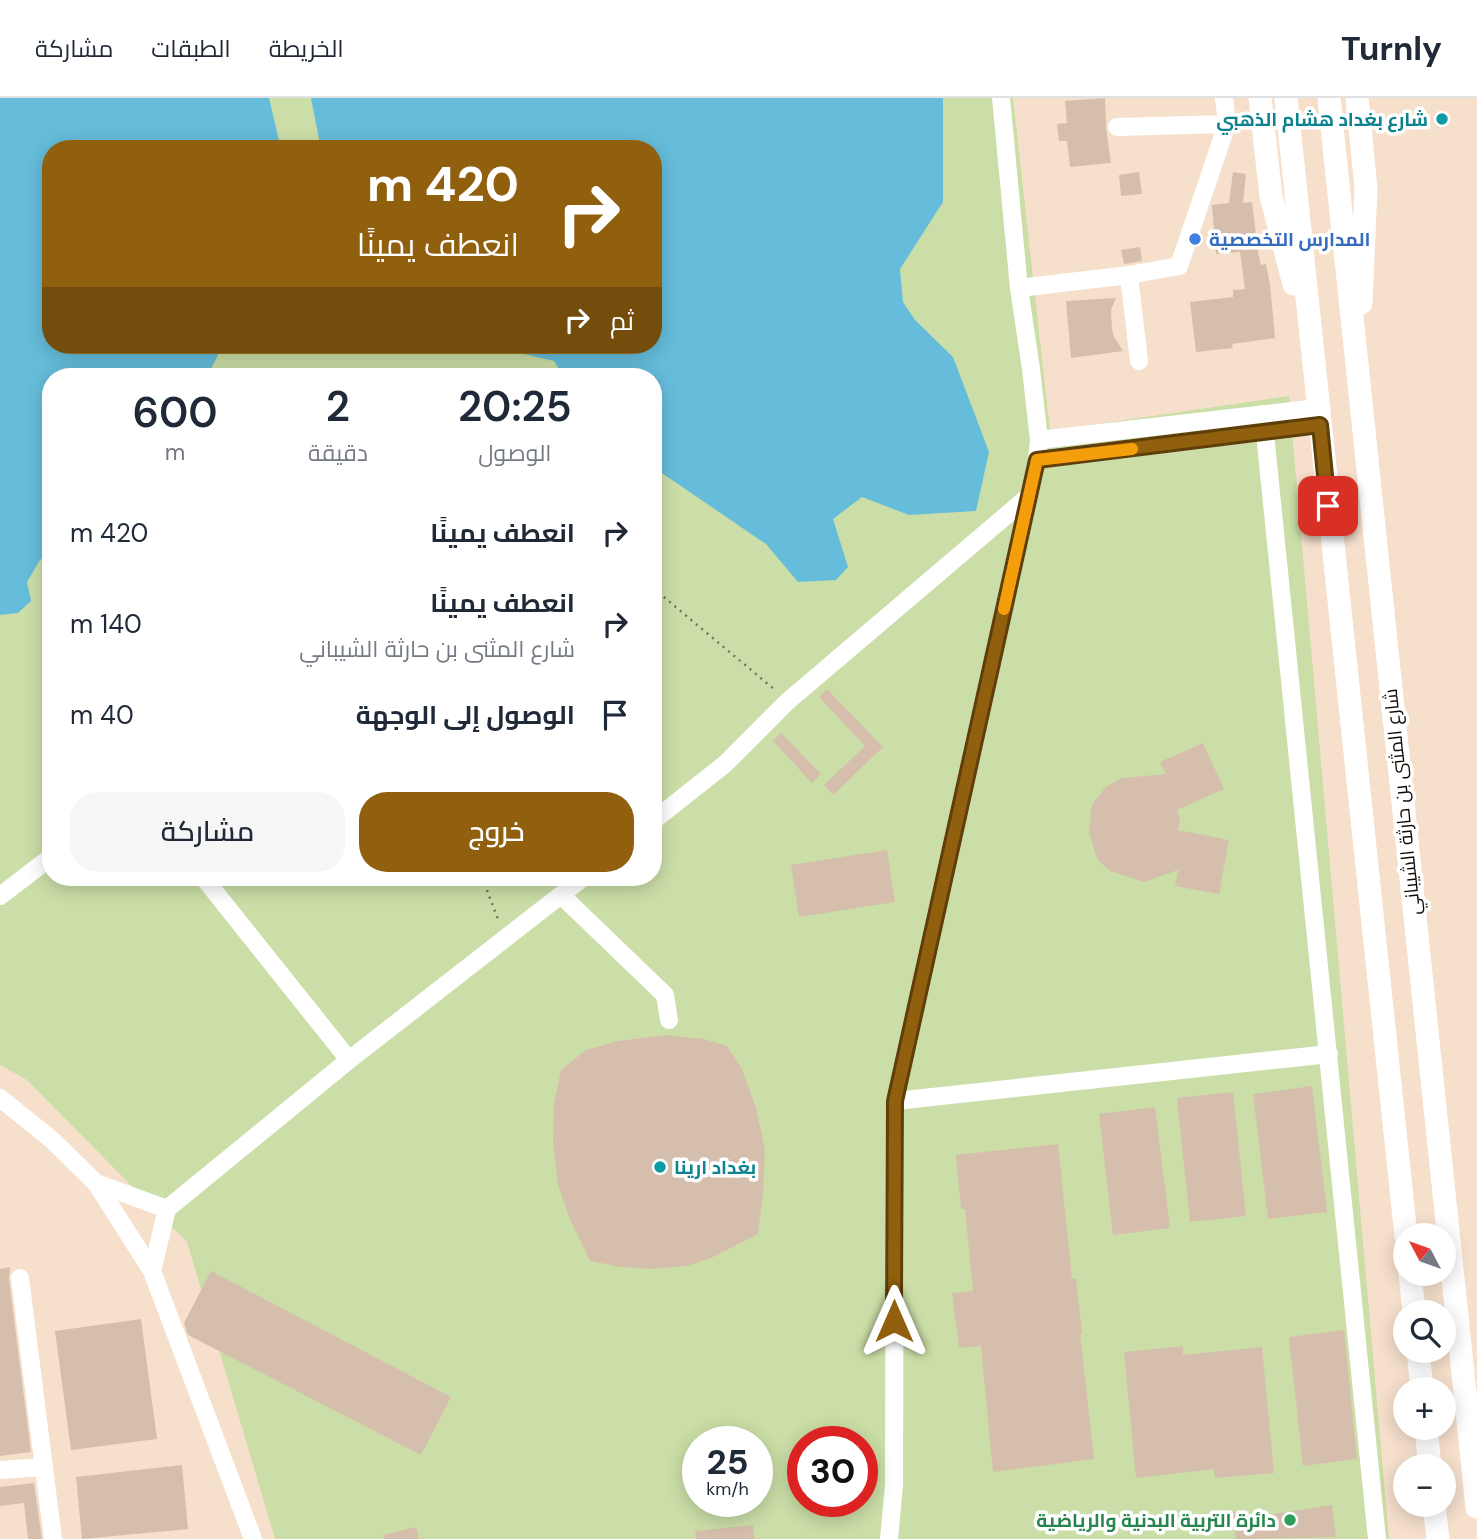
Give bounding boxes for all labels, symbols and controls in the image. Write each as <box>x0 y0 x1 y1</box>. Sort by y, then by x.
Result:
text: Turnly <box>1341 27 1442 70</box>
text: مشاركة <box>35 33 113 64</box>
text: الطبقات <box>151 33 231 64</box>
text: الخريطة <box>269 33 344 64</box>
place label: شارع بغداد هشام الذهبي <box>1216 107 1428 135</box>
marker: شارع بغداد هشام الذهبي <box>1434 111 1450 127</box>
text: 420 m <box>367 152 519 216</box>
icon: right <box>543 168 634 259</box>
text: انعطف يمينًا <box>357 224 519 266</box>
place label: المدارس التخصصية <box>1209 227 1371 252</box>
marker: المدارس التخصصية <box>1187 231 1203 247</box>
icon: right <box>558 301 596 339</box>
text: ثم <box>610 304 634 338</box>
text: 2 <box>326 379 350 434</box>
text: 20:25 <box>458 379 572 434</box>
text: 600 <box>132 385 218 440</box>
text: m <box>165 437 185 467</box>
text: دقيقة <box>308 438 368 468</box>
text: الوصول <box>478 438 552 468</box>
pin <box>1298 476 1358 536</box>
icon: arrive <box>1309 487 1347 525</box>
icon: right <box>596 514 634 552</box>
text: 420 m <box>70 516 148 550</box>
text: انعطف يمينًا <box>430 516 575 550</box>
text: انعطف يمينًا <box>430 586 575 620</box>
icon: right <box>596 605 634 643</box>
text: 140 m <box>70 607 142 641</box>
text: شارع المثنى بن حارثة الشيباني <box>299 634 575 664</box>
street label: شارع المثنى بن حارثة الشيباني <box>1378 687 1428 917</box>
icon: arrive <box>596 696 634 734</box>
text: 40 m <box>70 698 134 732</box>
text: الوصول إلى الوجهة <box>356 698 575 732</box>
button: مشاركة <box>70 792 345 872</box>
button: خروج <box>359 792 634 872</box>
place label: بغداد ارينا <box>674 1155 756 1180</box>
marker: بغداد ارينا <box>652 1159 668 1175</box>
north arrow <box>1393 1223 1456 1286</box>
map controls <box>1393 1223 1456 1517</box>
position arrow <box>857 1284 931 1358</box>
button: search <box>1393 1300 1456 1363</box>
button: + <box>1393 1377 1456 1440</box>
speed limit sign: 30 <box>787 1426 878 1517</box>
text: 25 <box>707 1439 748 1485</box>
button: − <box>1393 1454 1456 1517</box>
text: km/h <box>706 1477 749 1501</box>
place label: دائرة التربية البدنية والرياضية <box>1036 1508 1276 1533</box>
marker: دائرة التربية البدنية والرياضية <box>1282 1512 1298 1528</box>

